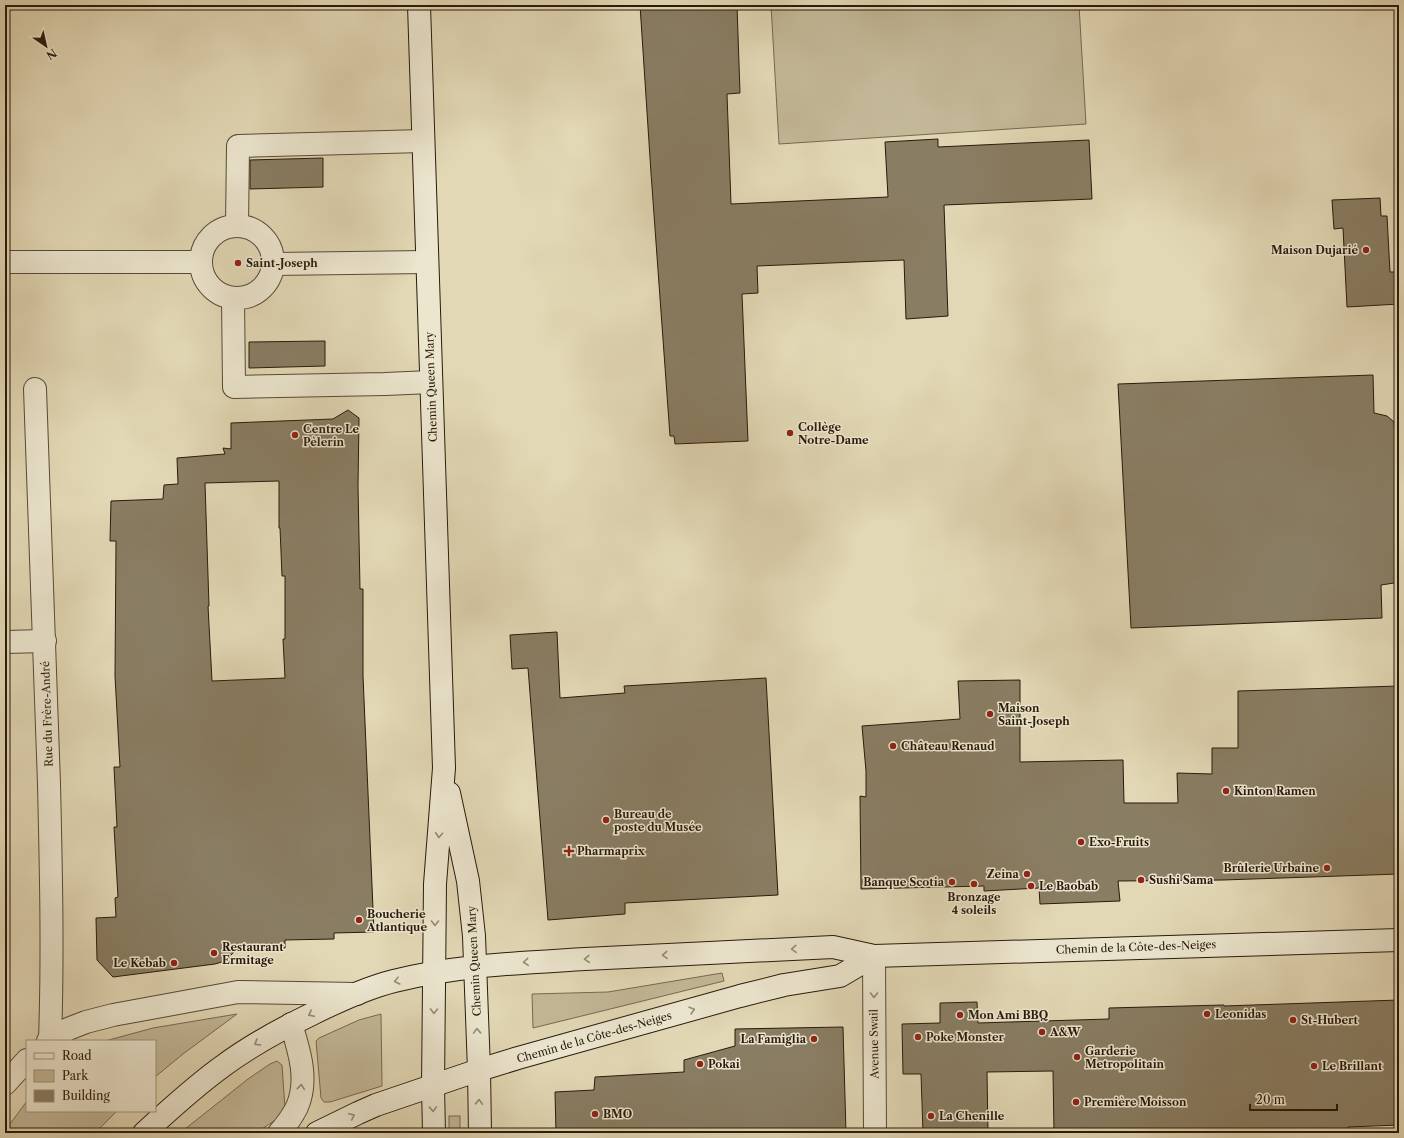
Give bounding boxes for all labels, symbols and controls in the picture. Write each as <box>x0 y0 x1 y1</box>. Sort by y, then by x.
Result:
north arrow <box>26 26 66 66</box>
text: N <box>43 46 59 63</box>
place label: Maison Dujarié <box>1271 243 1358 257</box>
marker: Maison Dujarié <box>1361 245 1371 255</box>
place label: Saint-Joseph <box>246 256 318 270</box>
marker: Saint-Joseph <box>233 258 243 268</box>
street label: Chemin Queen Mary <box>422 331 440 443</box>
place label: Collège Notre-Dame <box>798 420 869 447</box>
place label: Centre Le Pèlerin <box>303 422 360 449</box>
marker: Collège Notre-Dame <box>785 428 795 438</box>
marker: Centre Le Pèlerin <box>290 430 300 440</box>
street label: Rue du Frère-André <box>38 661 56 767</box>
place label: Maison Saint-Joseph <box>998 701 1070 728</box>
marker: Maison Saint-Joseph <box>985 709 995 719</box>
place label: Château Renaud <box>901 739 995 753</box>
marker: Château Renaud <box>888 741 898 751</box>
place label: Kinton Ramen <box>1234 784 1316 798</box>
marker: Kinton Ramen <box>1221 786 1231 796</box>
place label: Bureau de poste du Musée <box>614 807 702 834</box>
marker: Bureau de poste du Musée <box>601 815 611 825</box>
one-way arrow <box>435 832 444 838</box>
place label: Exo-Fruits <box>1089 835 1149 849</box>
marker: Exo-Fruits <box>1076 837 1086 847</box>
place label: Pharmaprix <box>577 844 646 858</box>
marker: Pharmaprix <box>564 846 574 856</box>
place label: Brûlerie Urbaine <box>1223 861 1319 875</box>
marker: Brûlerie Urbaine <box>1322 863 1332 873</box>
place label: Zeina <box>987 867 1020 881</box>
marker: Zeina <box>1022 869 1032 879</box>
place label: Sushi Sama <box>1149 873 1214 887</box>
place label: Banque Scotia <box>863 875 945 889</box>
marker: Sushi Sama <box>1136 875 1146 885</box>
marker: Banque Scotia <box>947 877 957 887</box>
marker: Bronzage 4 soleils <box>969 879 979 889</box>
place label: Le Baobab <box>1039 879 1098 893</box>
marker: Le Baobab <box>1026 881 1036 891</box>
place label: Bronzage 4 soleils <box>947 890 1001 917</box>
street label: Chemin Queen Mary <box>464 905 484 1017</box>
place label: Boucherie Atlantique <box>366 907 427 934</box>
marker: Boucherie Atlantique <box>354 915 364 925</box>
one-way arrow <box>431 920 439 926</box>
street label: Chemin de la Côte-des-Neiges <box>1056 937 1217 957</box>
place label: Restaurant Ermitage <box>222 940 284 967</box>
one-way arrow <box>791 944 797 953</box>
marker: Restaurant Ermitage <box>209 948 219 958</box>
one-way arrow <box>662 950 668 959</box>
one-way arrow <box>584 955 590 964</box>
place label: Le Kebab <box>113 956 166 970</box>
marker: Le Kebab <box>169 958 179 968</box>
one-way arrow <box>523 958 529 967</box>
one-way arrow <box>394 976 400 984</box>
one-way arrow <box>870 992 878 998</box>
one-way arrow <box>688 1006 695 1015</box>
place label: Leonidas <box>1215 1007 1266 1021</box>
one-way arrow <box>430 1008 438 1014</box>
street label: Chemin de la Côte-des-Neiges <box>515 1008 673 1066</box>
street label: Avenue Swail <box>866 1008 882 1080</box>
place label: Mon Ami BBQ <box>968 1008 1049 1022</box>
one-way arrow <box>307 1009 315 1017</box>
marker: Leonidas <box>1202 1009 1212 1019</box>
marker: Mon Ami BBQ <box>955 1010 965 1020</box>
place label: St-Hubert <box>1301 1013 1358 1027</box>
marker: St-Hubert <box>1288 1015 1298 1025</box>
place label: A&W <box>1049 1025 1081 1039</box>
marker: A&W <box>1037 1027 1047 1037</box>
one-way arrow <box>473 1028 482 1034</box>
place label: Poke Monster <box>926 1030 1005 1044</box>
place label: La Famiglia <box>741 1032 807 1046</box>
marker: Poke Monster <box>913 1032 923 1042</box>
marker: La Famiglia <box>809 1034 819 1044</box>
one-way arrow <box>254 1039 261 1046</box>
legend <box>26 1040 156 1112</box>
place label: Garderie Metropolitain <box>1085 1044 1165 1071</box>
text: Road <box>62 1048 92 1063</box>
marker: Garderie Metropolitain <box>1072 1052 1082 1062</box>
place label: Pokai <box>708 1057 740 1071</box>
marker: Pokai <box>695 1059 705 1069</box>
place label: Le Brillant <box>1322 1059 1383 1073</box>
marker: Le Brillant <box>1309 1061 1319 1071</box>
text: Park <box>62 1068 89 1083</box>
one-way arrow <box>297 1084 306 1090</box>
scale bar <box>1250 1086 1337 1112</box>
text: Building <box>62 1088 110 1103</box>
text: 20 m <box>1256 1092 1285 1107</box>
place label: Première Moisson <box>1084 1095 1187 1109</box>
marker: Première Moisson <box>1071 1097 1081 1107</box>
one-way arrow <box>475 1099 484 1105</box>
one-way arrow <box>429 1106 438 1112</box>
place label: BMO <box>603 1107 632 1121</box>
marker: BMO <box>590 1109 600 1119</box>
place label: La Chenille <box>939 1109 1005 1123</box>
marker: La Chenille <box>926 1111 936 1121</box>
one-way arrow <box>348 1112 355 1120</box>

